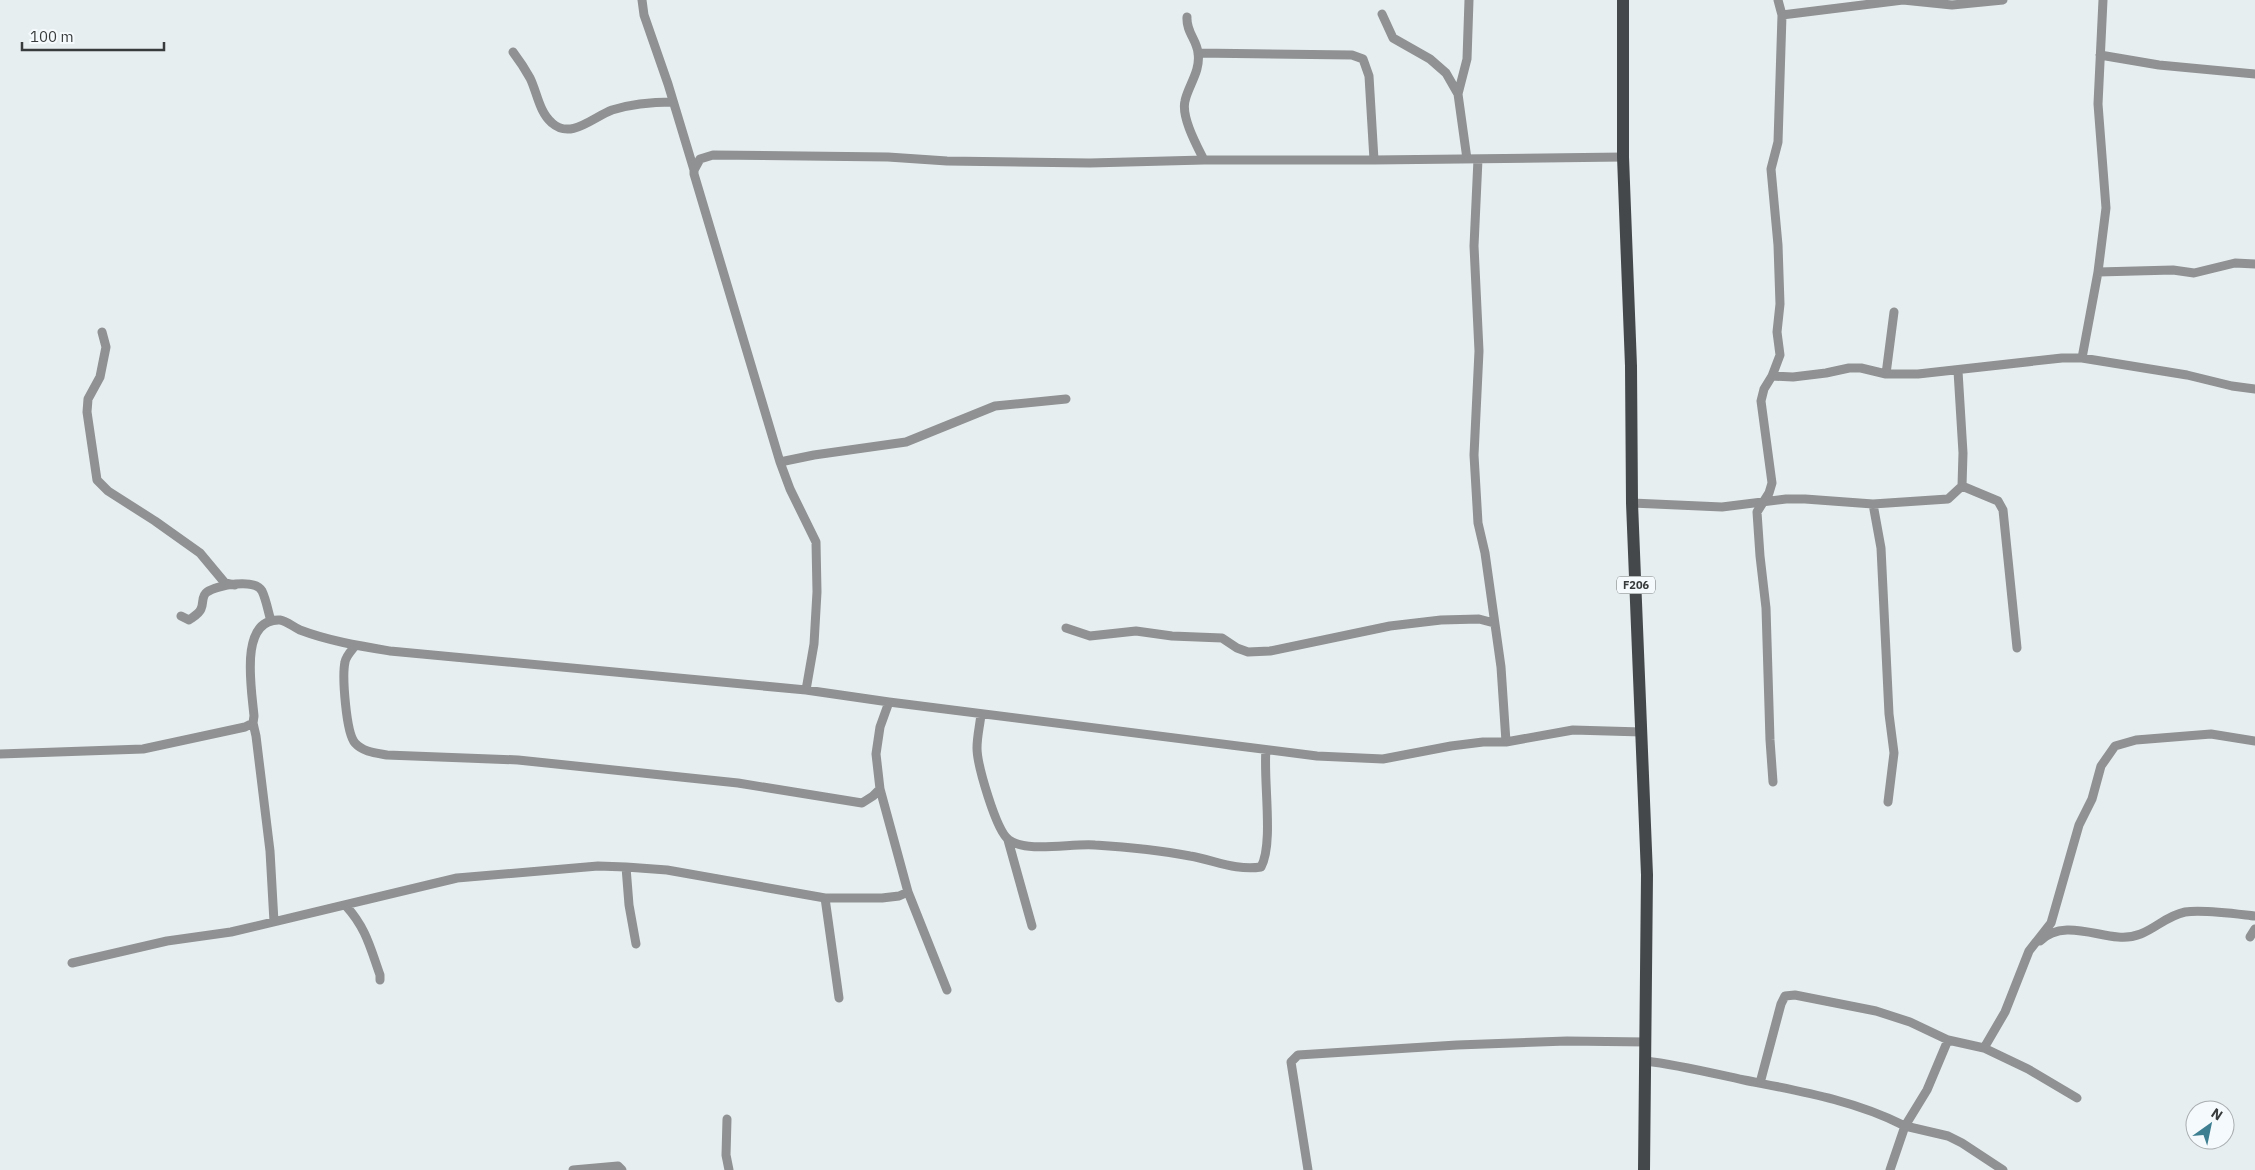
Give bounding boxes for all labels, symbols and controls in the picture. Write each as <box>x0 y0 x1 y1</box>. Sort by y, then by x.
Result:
scale bar <box>22 20 165 52</box>
text: 100 m <box>30 27 74 46</box>
road number: F206 <box>1617 576 1655 594</box>
north arrow <box>2185 1100 2235 1150</box>
text: N <box>2208 1104 2226 1124</box>

